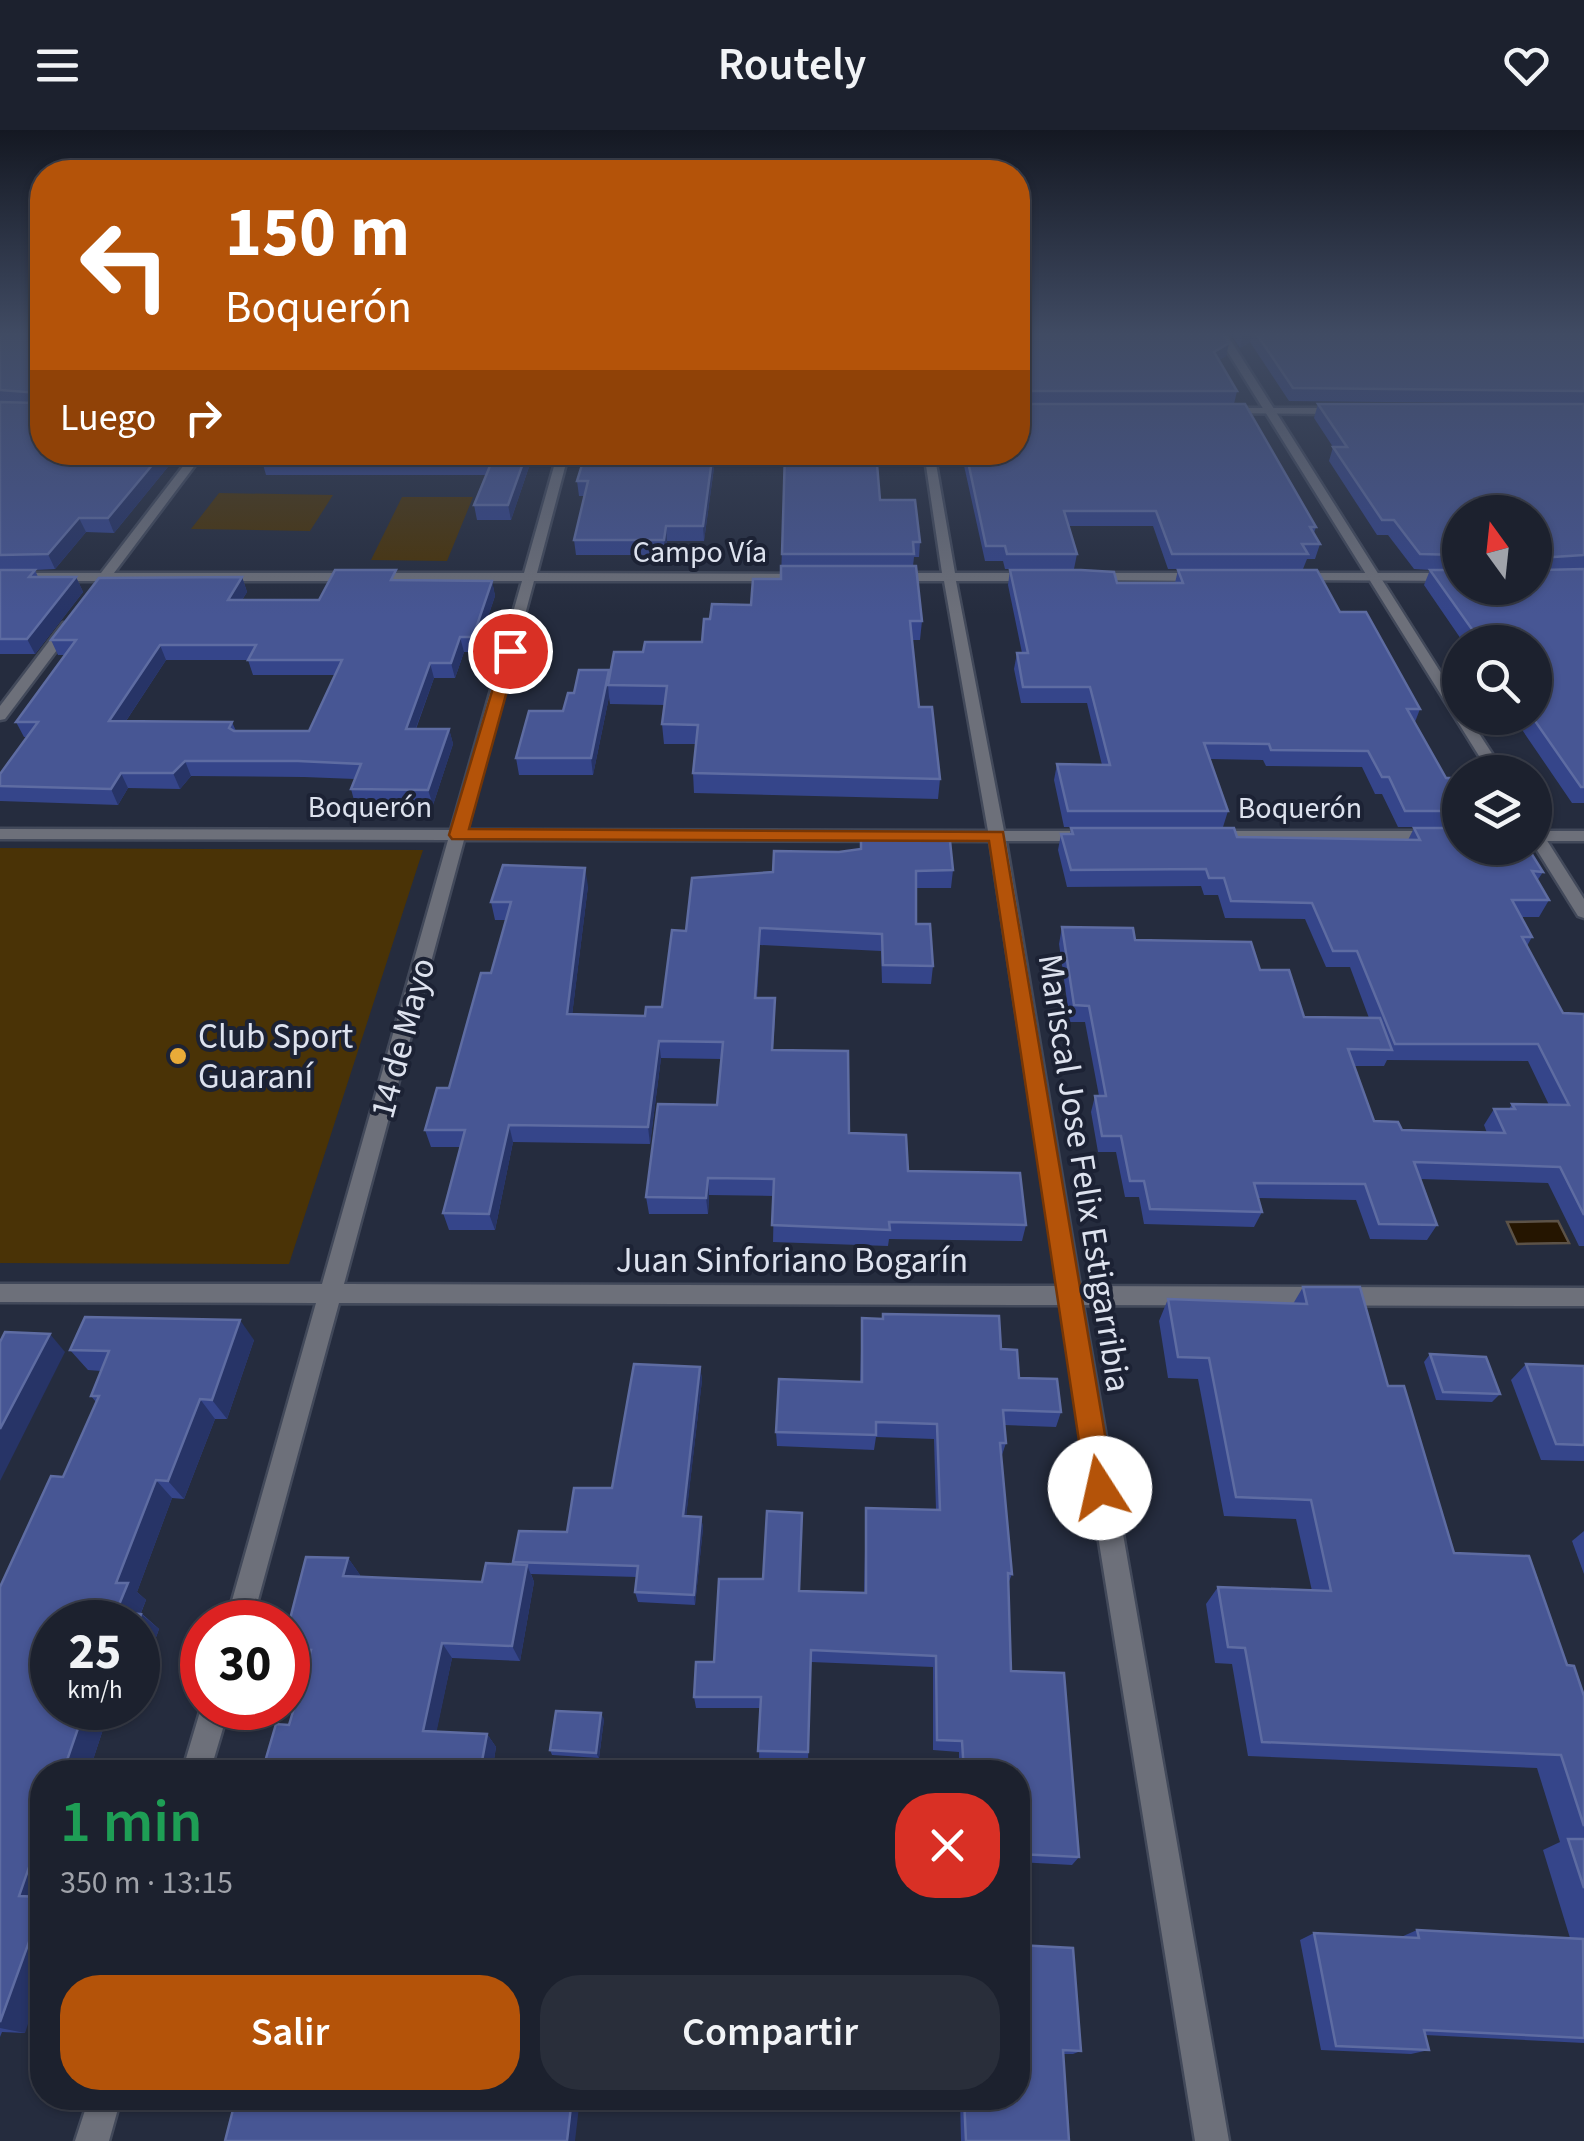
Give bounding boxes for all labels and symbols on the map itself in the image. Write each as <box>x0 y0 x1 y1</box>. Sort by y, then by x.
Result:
north arrow <box>1442 495 1552 605</box>
street label: Campo Vía <box>633 531 767 574</box>
pin <box>468 609 553 694</box>
street label: Boquerón <box>308 786 432 829</box>
street label: Boquerón <box>1238 787 1362 830</box>
street label: Mariscal Jose Felix Estigarribia <box>1025 951 1143 1396</box>
street label: 14 de Mayo <box>358 953 448 1124</box>
place label: Club Sport Guaraní <box>198 1012 354 1102</box>
marker: Club Sport Guaraní <box>167 1045 189 1067</box>
street label: Juan Sinforiano Bogarín <box>616 1236 968 1286</box>
position arrow <box>1048 1436 1152 1540</box>
speed limit sign: 30 <box>180 1600 310 1730</box>

